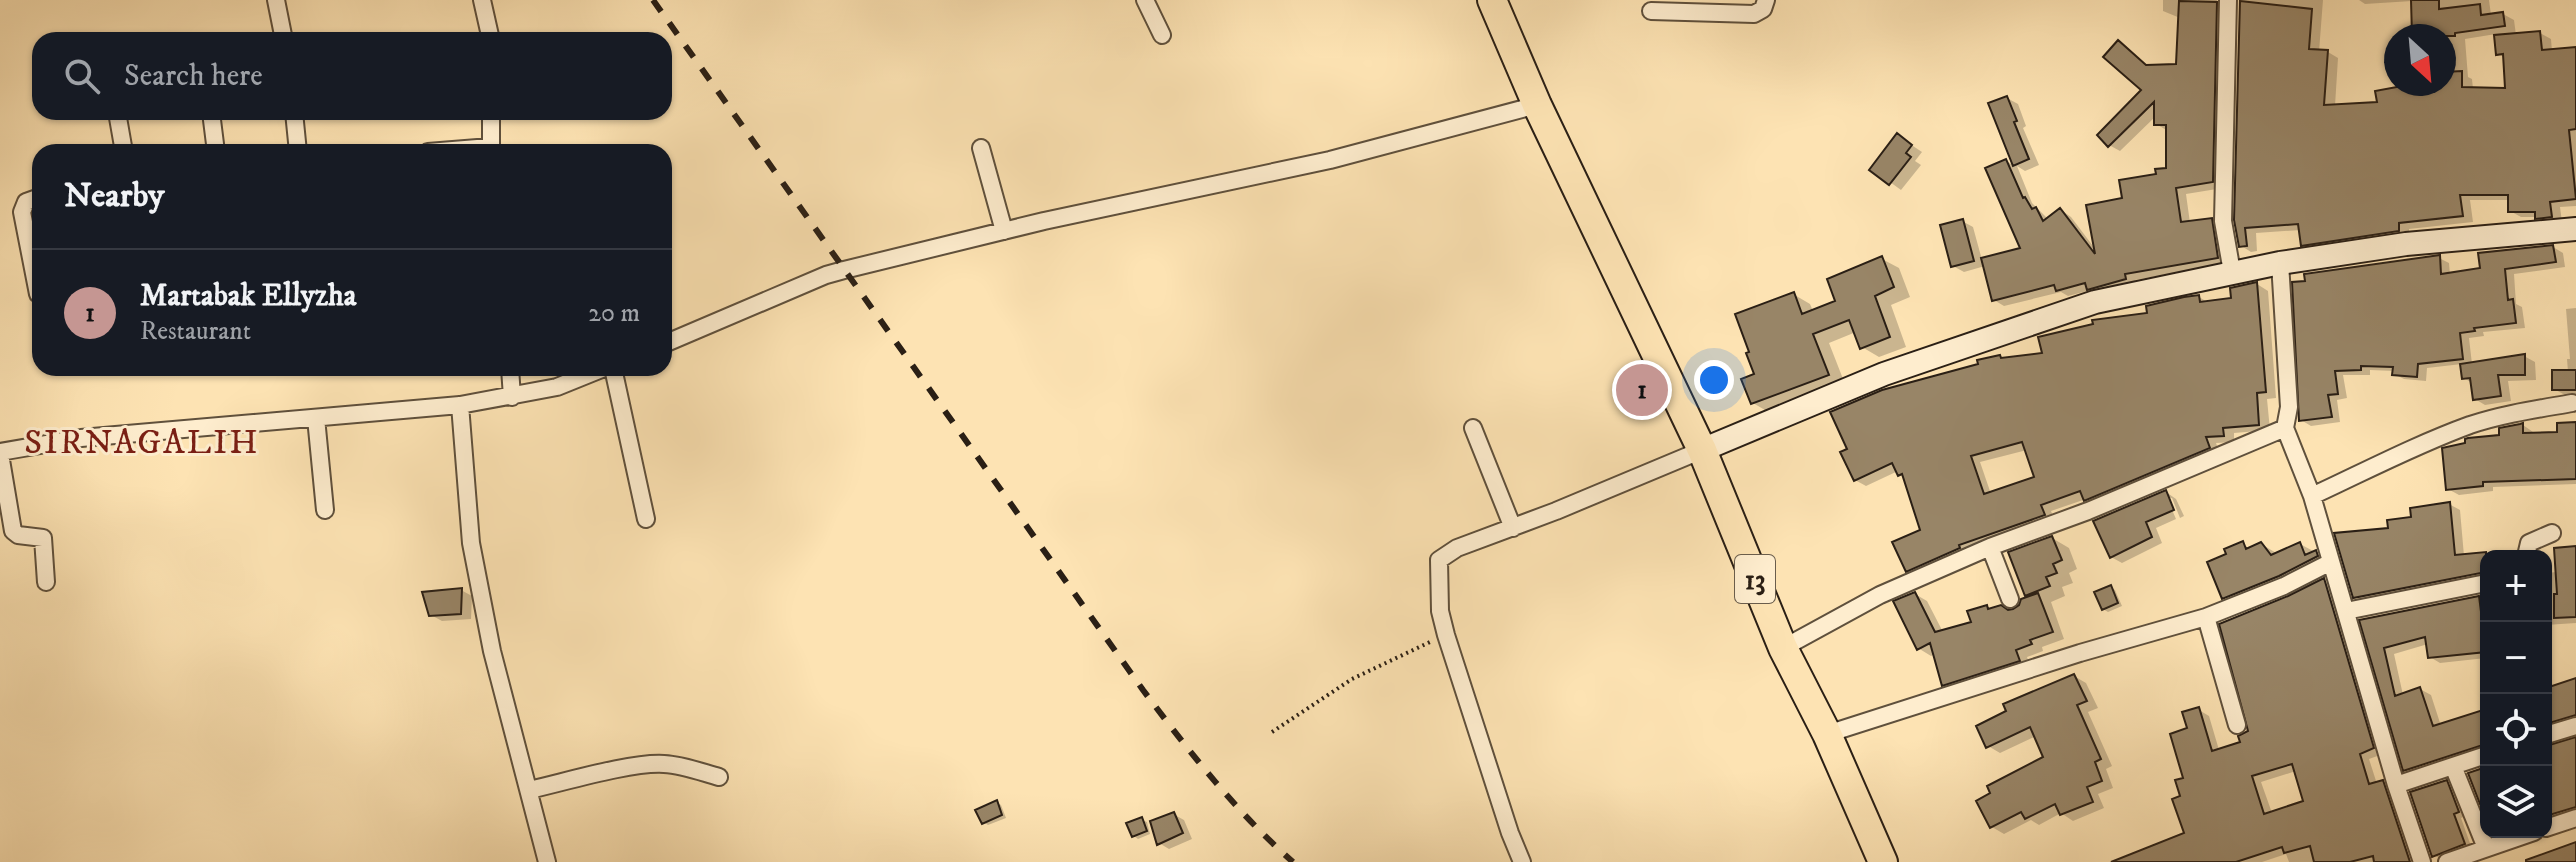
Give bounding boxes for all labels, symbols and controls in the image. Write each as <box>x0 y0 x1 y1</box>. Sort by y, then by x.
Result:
north arrow <box>2384 24 2456 96</box>
search box <box>32 32 672 120</box>
icon: search <box>60 54 104 98</box>
text: Search here <box>124 58 263 95</box>
text: Nearby <box>64 175 165 217</box>
text: Martabak Ellyzha <box>140 278 356 315</box>
text: 1 <box>85 297 95 330</box>
text: 20 m <box>588 297 640 330</box>
text: Restaurant <box>140 315 251 348</box>
pin: 1 <box>1616 360 1668 420</box>
your location <box>1694 360 1734 400</box>
district label: SIRNAGALIH <box>24 422 260 464</box>
map controls <box>2480 550 2552 838</box>
button: + <box>2480 550 2552 622</box>
road number: 13 <box>1735 555 1775 603</box>
button: − <box>2480 622 2552 694</box>
button: locate <box>2480 694 2552 766</box>
button: layers <box>2480 766 2552 838</box>

